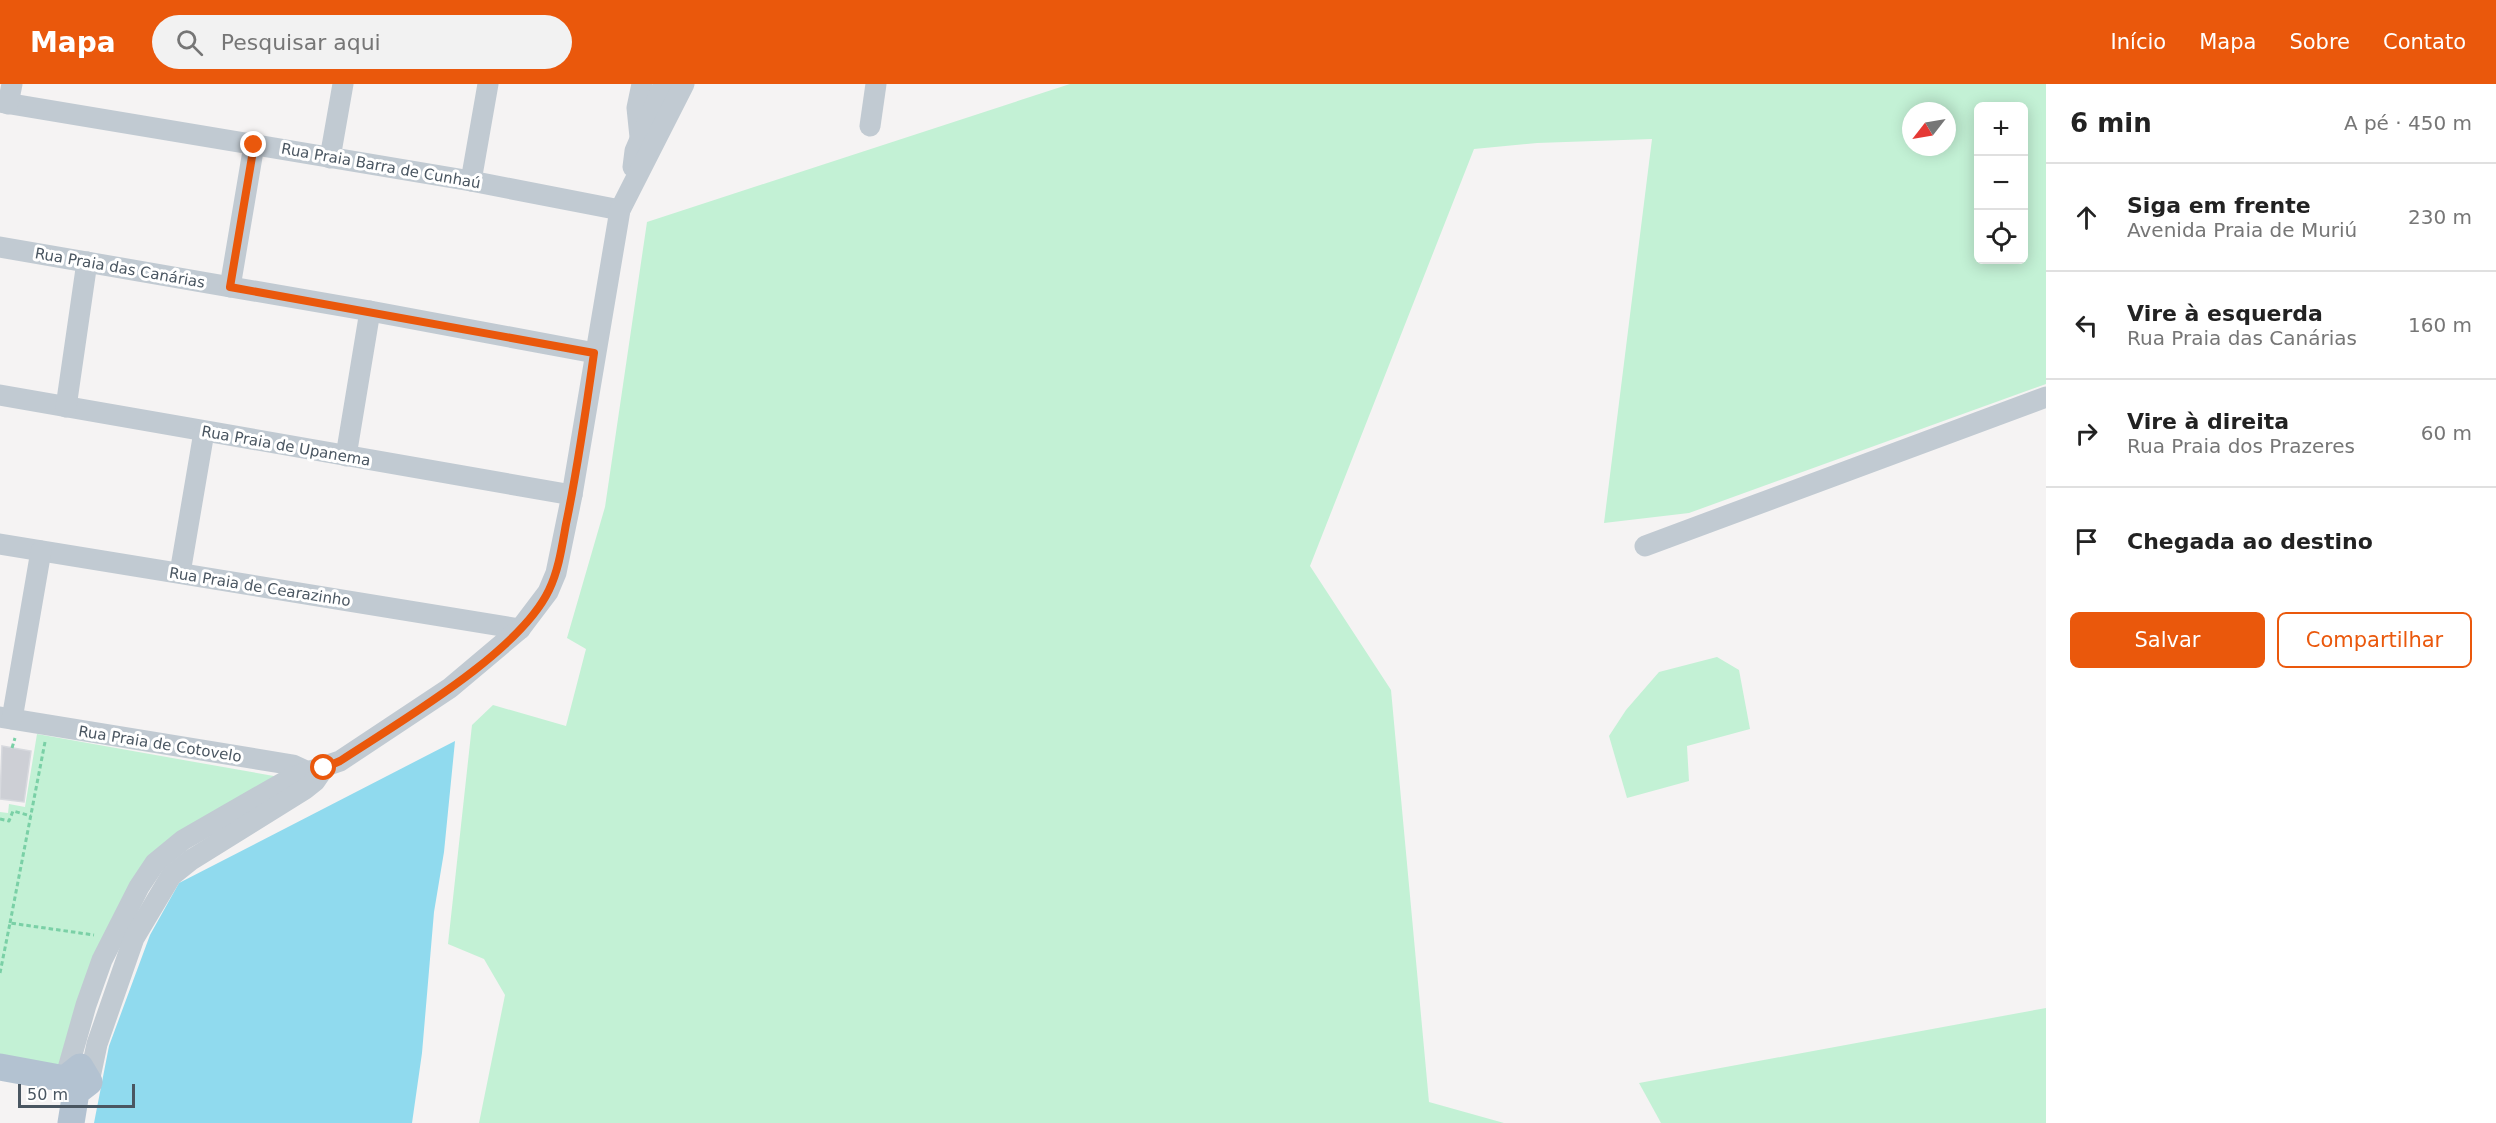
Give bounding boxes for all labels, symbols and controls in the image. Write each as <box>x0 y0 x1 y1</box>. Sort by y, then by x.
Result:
search box <box>152 15 572 69</box>
text: Mapa <box>30 26 116 59</box>
icon: search <box>173 26 206 59</box>
text: Pesquisar aqui <box>221 30 381 55</box>
text: Início <box>2111 30 2166 54</box>
text: Mapa <box>2199 30 2256 54</box>
text: Sobre <box>2289 30 2350 54</box>
text: Contato <box>2383 30 2466 54</box>
north arrow <box>1902 102 1956 156</box>
map controls <box>1974 102 2028 264</box>
button: + <box>1974 102 2028 156</box>
text: 6 min <box>2070 108 2152 138</box>
text: A pé · 450 m <box>2344 111 2472 135</box>
route end <box>240 131 266 157</box>
street label: Rua Praia Barra de Cunhaú <box>280 140 482 192</box>
button: − <box>1974 156 2028 210</box>
text: Siga em frente <box>2127 193 2311 218</box>
icon: ahead <box>2070 201 2103 234</box>
text: 230 m <box>2408 205 2472 229</box>
button: locate <box>1974 210 2028 264</box>
text: Avenida Praia de Muriú <box>2127 218 2357 242</box>
street label: Rua Praia das Canárias <box>33 244 207 292</box>
text: Vire à esquerda <box>2127 301 2323 326</box>
icon: left <box>2070 309 2103 342</box>
text: 160 m <box>2408 313 2472 337</box>
text: Rua Praia das Canárias <box>2127 326 2357 350</box>
text: Vire à direita <box>2127 409 2289 434</box>
icon: right <box>2070 417 2103 450</box>
text: 60 m <box>2421 421 2472 445</box>
street label: Rua Praia de Upanema <box>200 422 372 470</box>
text: Rua Praia dos Prazeres <box>2127 434 2355 458</box>
icon: arrive <box>2070 525 2103 558</box>
text: Chegada ao destino <box>2127 529 2373 554</box>
street label: Rua Praia de Cearazinho <box>168 564 352 610</box>
button: Salvar <box>2070 612 2265 668</box>
button: Compartilhar <box>2277 612 2472 668</box>
street label: Rua Praia de Cotovelo <box>77 722 243 766</box>
route start <box>310 754 336 780</box>
scale bar <box>18 1081 135 1108</box>
text: 50 m <box>27 1085 68 1104</box>

